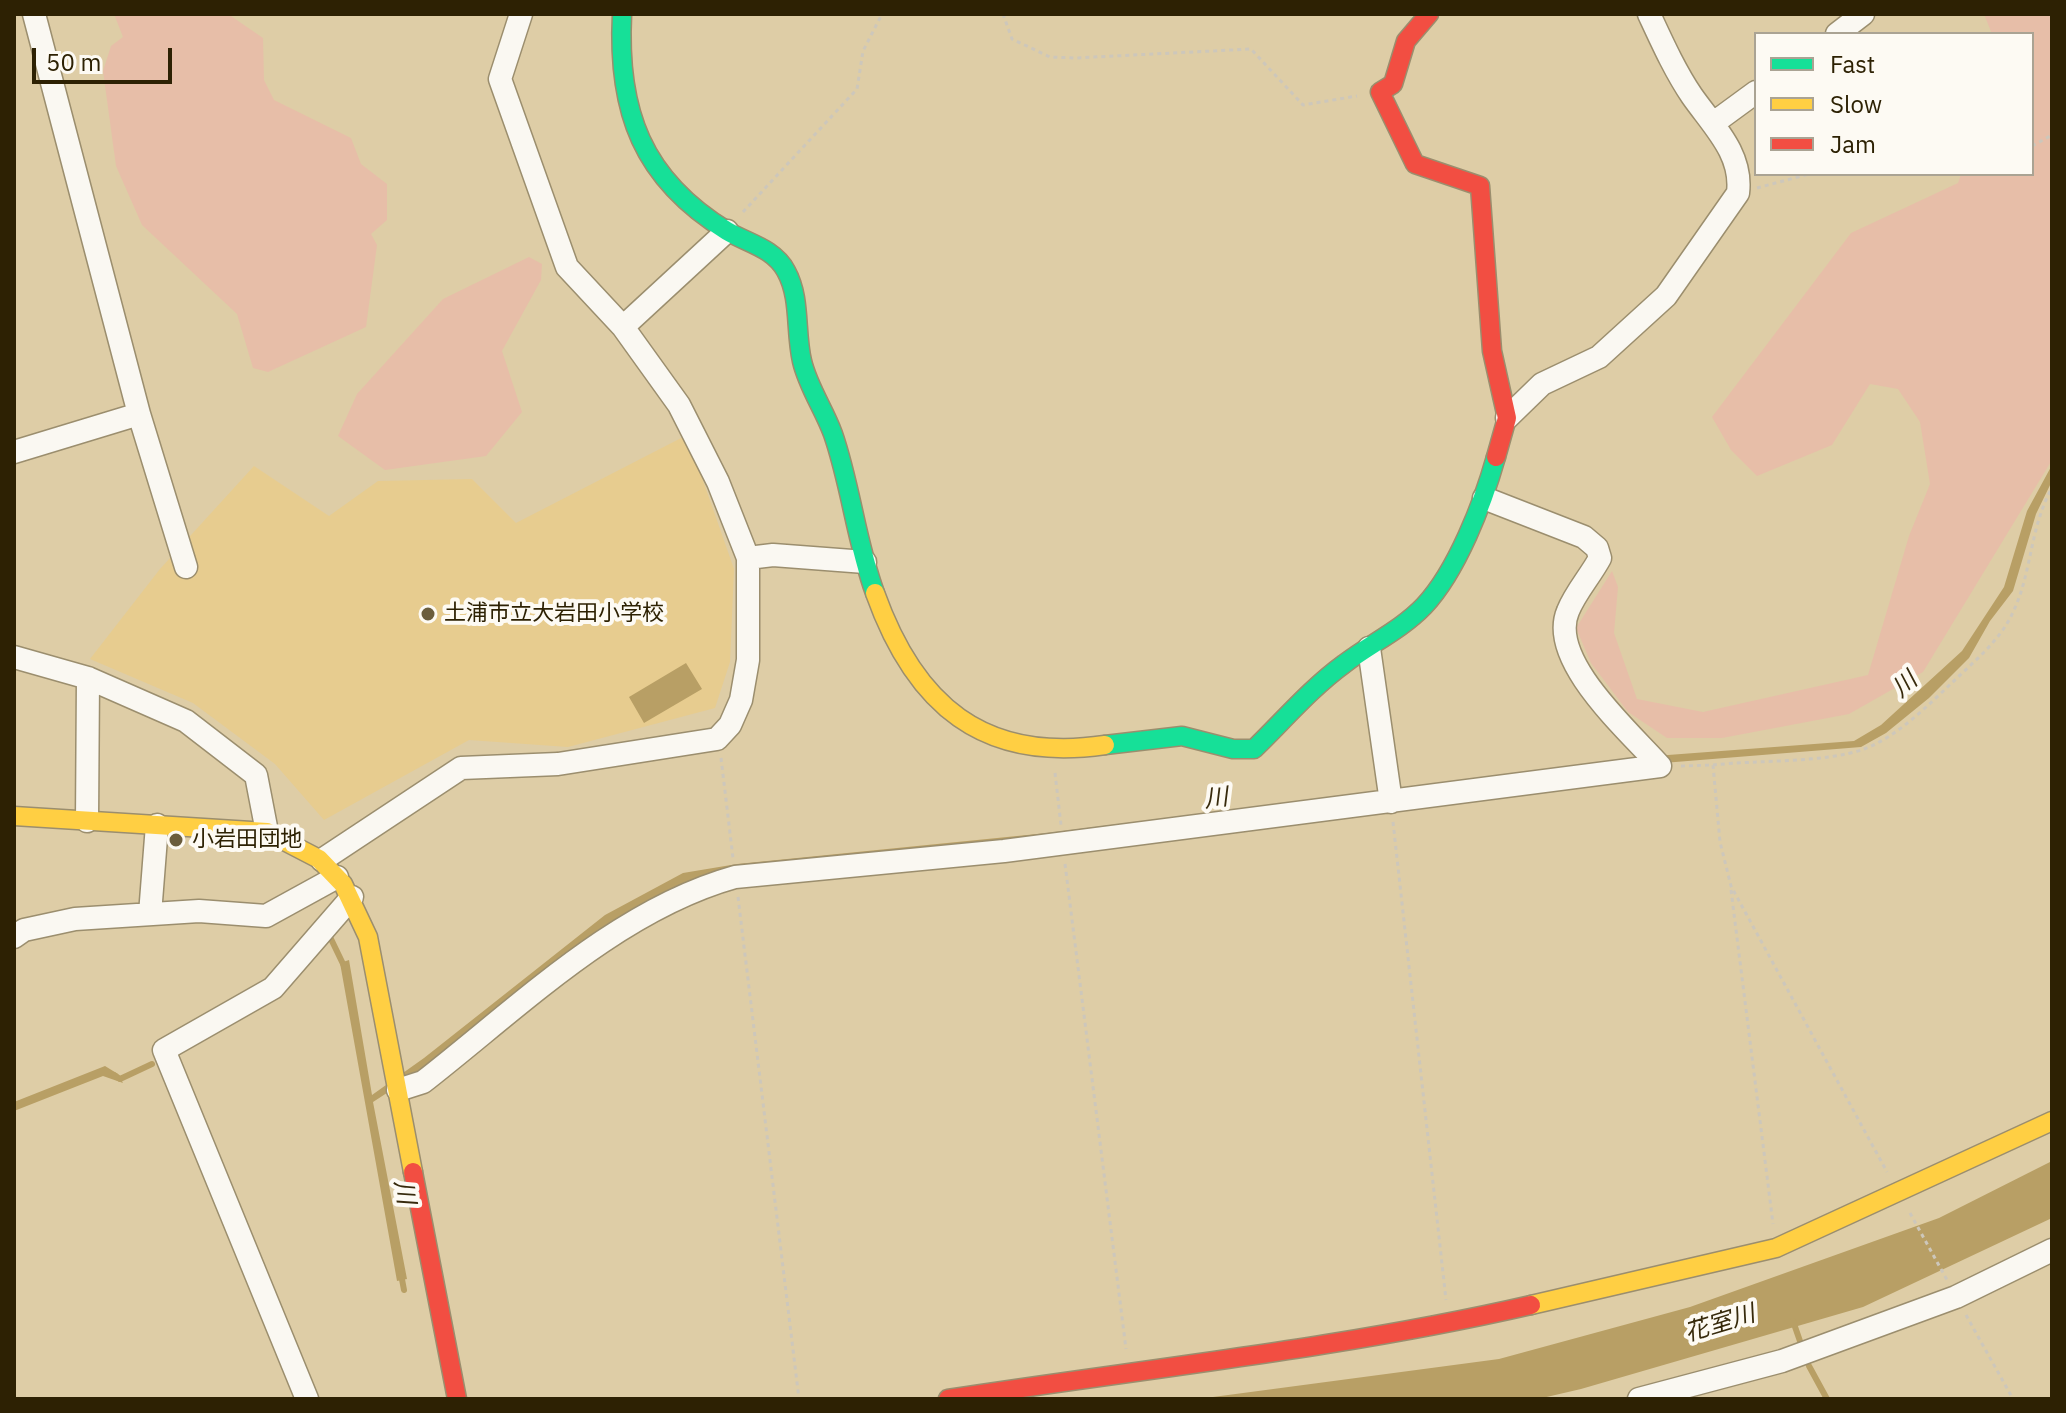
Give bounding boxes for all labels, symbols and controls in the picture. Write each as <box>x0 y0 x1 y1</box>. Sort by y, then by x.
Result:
scale bar <box>36 32 176 82</box>
legend <box>1754 32 2034 176</box>
text: 50 m <box>46 46 101 78</box>
text: Fast <box>1830 48 1875 80</box>
text: Slow <box>1830 88 1882 120</box>
text: Jam <box>1830 128 1876 160</box>
place label: 土浦市立大岩田小学校 <box>444 601 664 627</box>
marker: 土浦市立大岩田小学校 <box>419 605 437 623</box>
water label: 川 <box>1886 666 1924 704</box>
water label: 川 <box>1202 783 1230 815</box>
place label: 小岩田団地 <box>192 827 302 853</box>
marker: 小岩田団地 <box>167 831 185 849</box>
water label: 川 <box>388 1178 420 1206</box>
water label: 花室川 <box>1681 1300 1759 1348</box>

